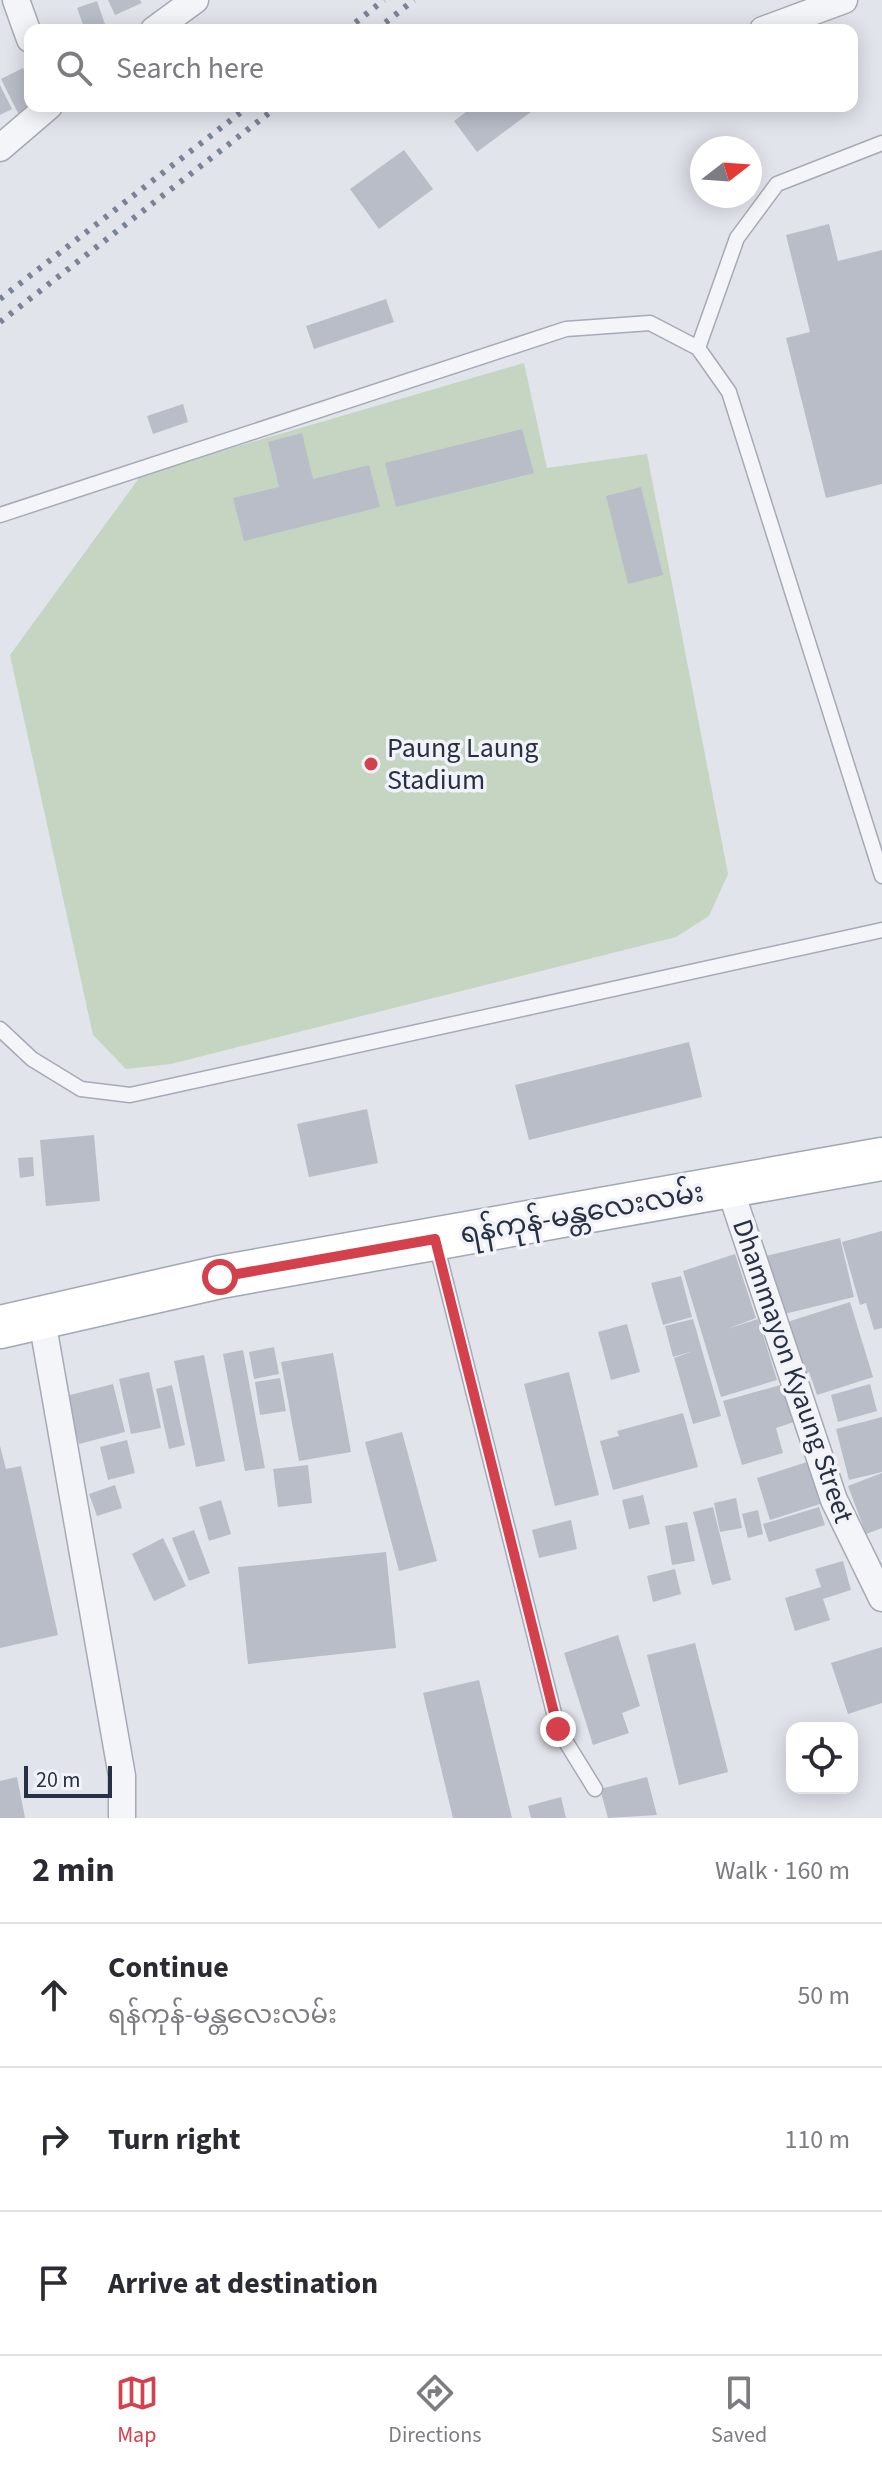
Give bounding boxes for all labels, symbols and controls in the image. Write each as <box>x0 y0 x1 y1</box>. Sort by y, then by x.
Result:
search box <box>24 24 858 112</box>
icon: search <box>52 46 96 90</box>
text: Search here <box>116 47 264 90</box>
north arrow <box>690 136 762 208</box>
place label: Paung Laung Stadium <box>387 728 538 800</box>
marker: Paung Laung Stadium <box>362 755 380 773</box>
street label: ရန်ကုန်-မန္တလေးလမ်း <box>457 1172 707 1256</box>
street label: Dhammayon Kyaung Street <box>722 1214 864 1529</box>
route start <box>202 1259 238 1295</box>
route end <box>540 1711 576 1747</box>
map controls <box>786 1722 858 1794</box>
button: locate <box>786 1722 858 1794</box>
scale bar <box>24 1762 112 1798</box>
text: 20 m <box>36 1764 81 1796</box>
text: 2 min <box>32 1846 115 1895</box>
text: Walk · 160 m <box>715 1852 850 1889</box>
text: Continue <box>108 1946 229 1989</box>
icon: ahead <box>32 1973 76 2017</box>
text: 50 m <box>797 1977 850 2014</box>
text: ရန်ကုန်-မန္တလေးလမ်း <box>108 1996 337 2033</box>
icon: right <box>32 2117 76 2161</box>
text: Turn right <box>108 2118 240 2161</box>
text: 110 m <box>784 2121 850 2158</box>
icon: arrive <box>32 2261 76 2305</box>
text: Arrive at destination <box>108 2262 378 2305</box>
tab: Map <box>115 2371 159 2451</box>
tab: Directions <box>388 2371 481 2451</box>
tab: Saved <box>711 2371 767 2451</box>

